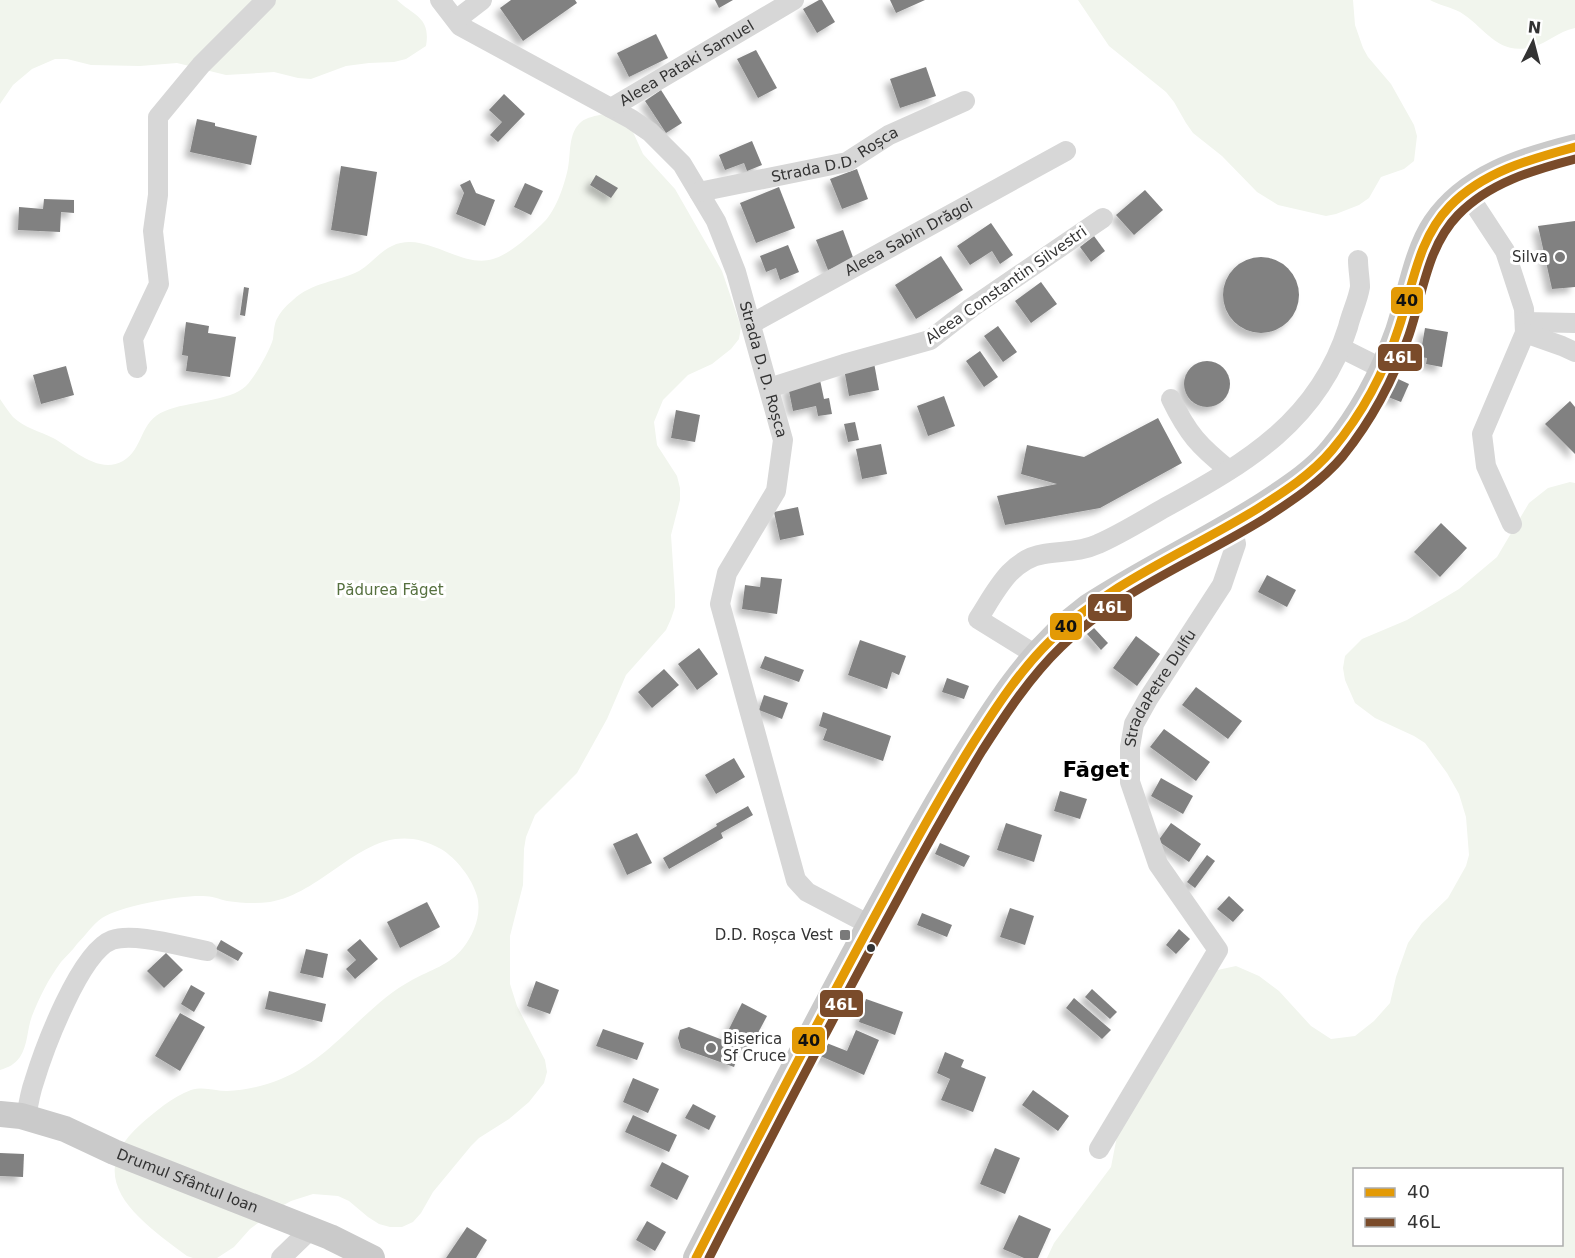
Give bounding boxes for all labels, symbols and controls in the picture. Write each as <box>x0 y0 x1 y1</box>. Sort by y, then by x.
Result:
north arrow <box>1503 12 1563 72</box>
street label: Aleea Pataki Samuel <box>616 17 757 110</box>
text: N <box>1527 17 1542 38</box>
street label: Strada D.D. Roșca <box>770 123 901 186</box>
street label: Aleea Sabin Drăgoi <box>842 195 976 280</box>
street label: Aleea Constantin Silvestri <box>922 222 1090 348</box>
place label: Silva <box>1512 248 1548 266</box>
marker: Silva <box>1553 250 1567 264</box>
line badge: 40 <box>1390 286 1424 315</box>
text: 40 <box>1396 291 1418 310</box>
street label: Strada D. D. Roșca <box>736 299 791 440</box>
line badge: 46L <box>1377 343 1423 372</box>
text: 46L <box>1384 348 1416 367</box>
park label: Pădurea Făget <box>336 581 444 599</box>
line badge: 46L <box>1087 593 1133 622</box>
text: 46L <box>1094 598 1126 617</box>
line badge: 40 <box>1049 612 1083 641</box>
text: 40 <box>1055 617 1077 636</box>
street label: StradaPetre Dulfu <box>1121 626 1200 748</box>
district label: Făget <box>1063 758 1129 782</box>
place label: D.D. Roșca Vest <box>715 926 833 944</box>
marker: D.D. Roșca Vest <box>838 928 852 942</box>
unlabelled marker <box>865 942 877 954</box>
line badge: 46L <box>819 989 864 1018</box>
text: 46L <box>825 995 857 1014</box>
line badge: 40 <box>791 1026 826 1055</box>
place label: Biserica Sf Cruce <box>723 1030 786 1065</box>
text: 40 <box>798 1031 820 1050</box>
marker: Biserica Sf Cruce <box>704 1041 718 1055</box>
street label: Drumul Sfântul Ioan <box>114 1145 261 1217</box>
legend <box>1353 1168 1563 1246</box>
text: 40 <box>1407 1181 1430 1202</box>
text: 46L <box>1407 1211 1440 1232</box>

